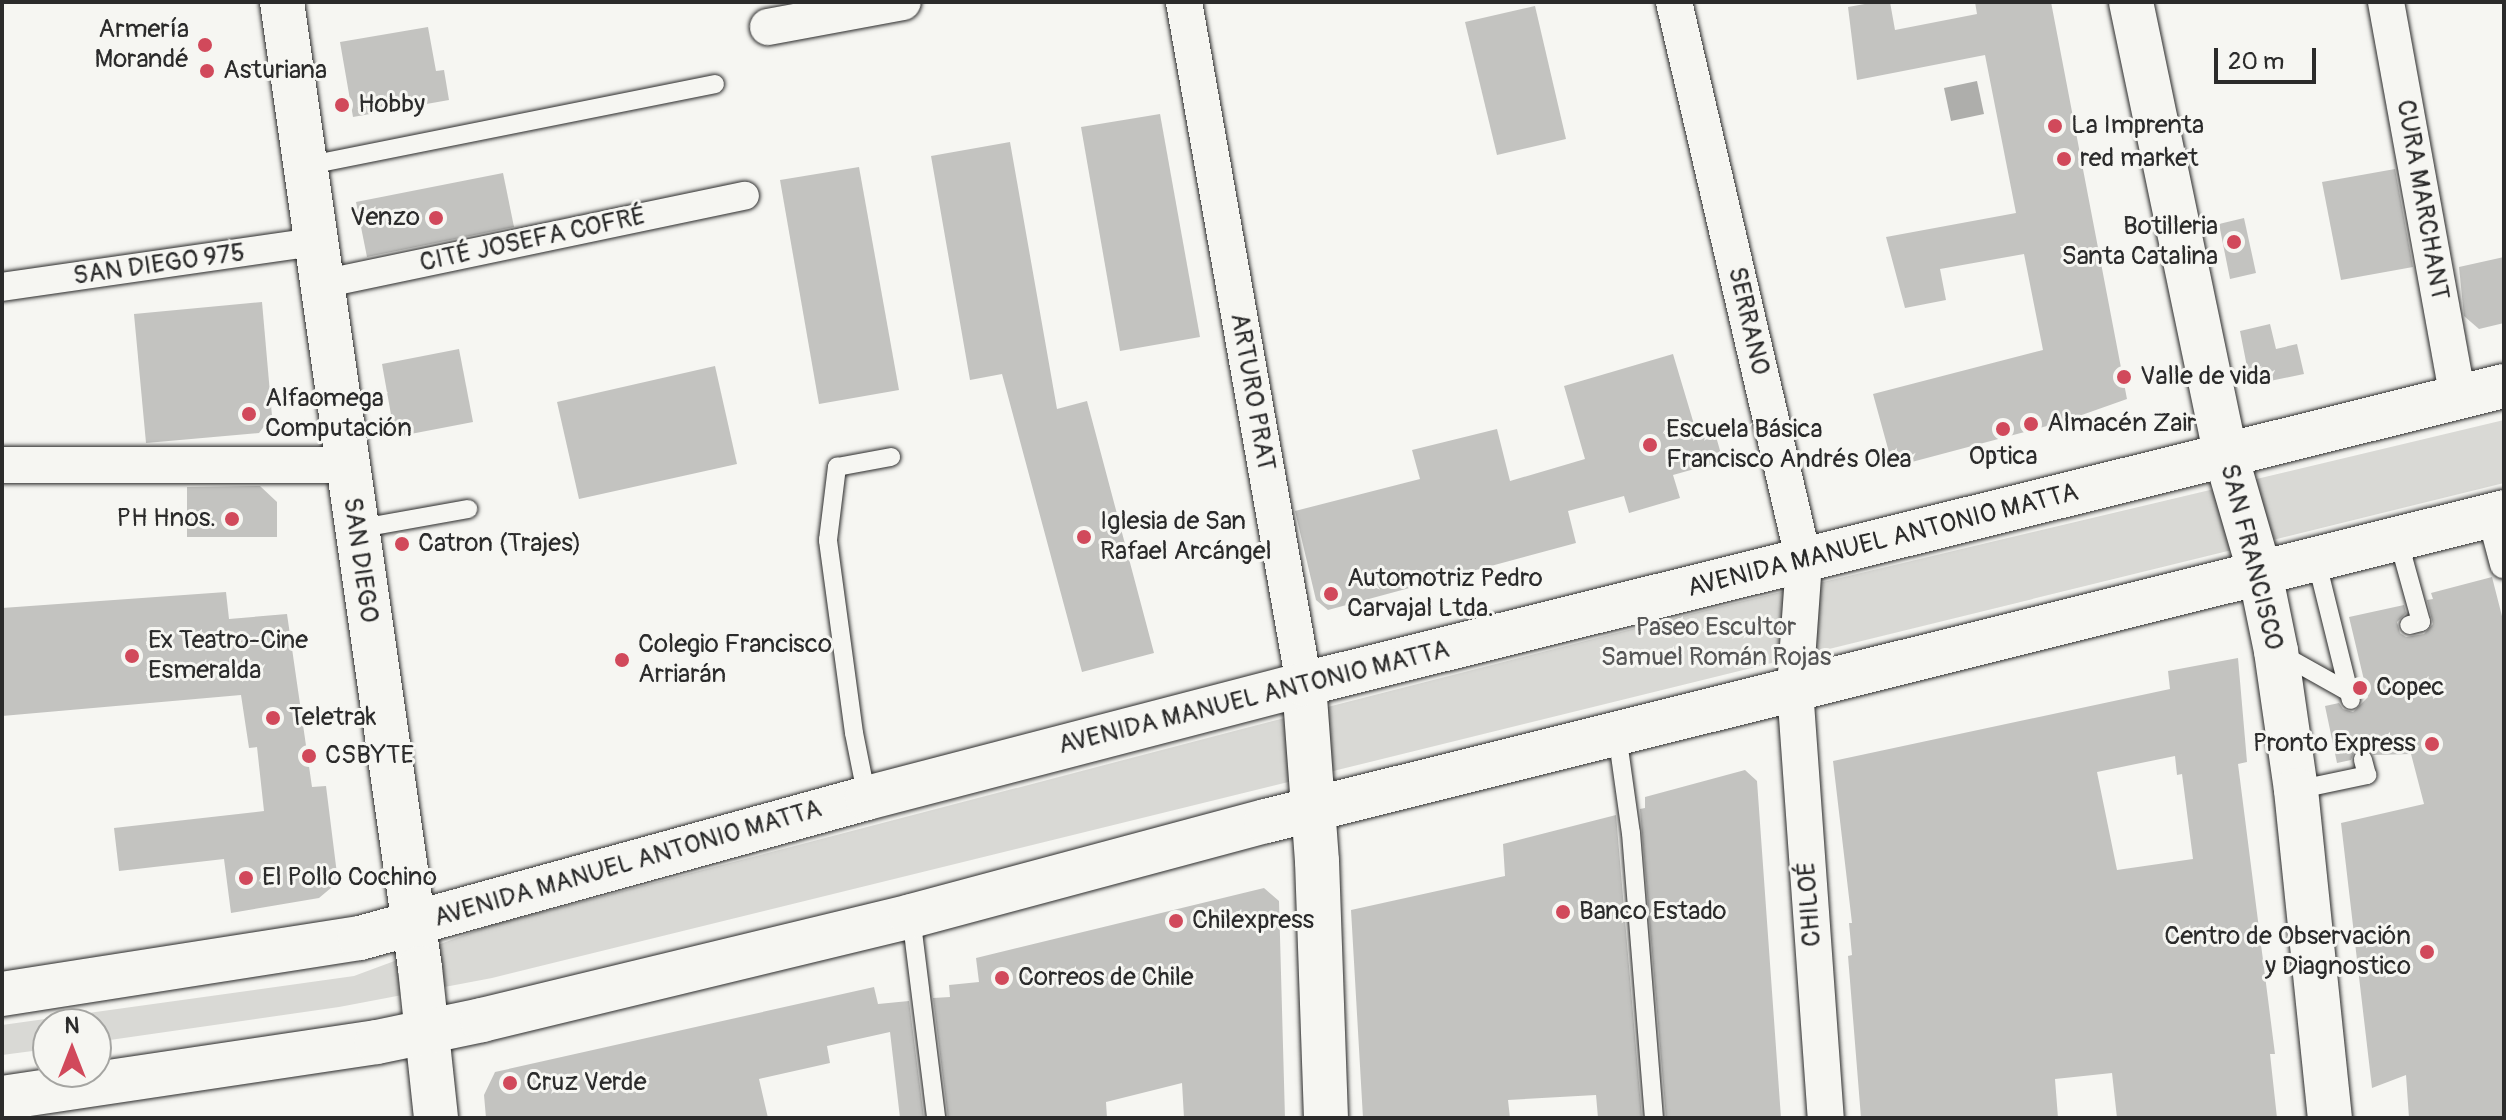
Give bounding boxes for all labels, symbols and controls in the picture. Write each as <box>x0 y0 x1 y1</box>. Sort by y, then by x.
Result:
place label: Armería Morandé <box>94 14 189 76</box>
scale bar <box>2218 32 2320 82</box>
marker: Armería Morandé <box>196 36 214 54</box>
text: 20 m <box>2228 47 2284 76</box>
place label: Asturiana <box>223 55 327 87</box>
marker: Asturiana <box>198 62 216 80</box>
place label: Hobby <box>358 89 425 121</box>
marker: Hobby <box>333 96 351 114</box>
street label: CURA MARCHANT <box>2389 97 2455 303</box>
place label: La Imprenta <box>2071 110 2204 142</box>
marker: La Imprenta <box>2046 117 2064 135</box>
place label: red market <box>2080 143 2199 175</box>
marker: red market <box>2055 150 2073 168</box>
street label: CITÉ JOSEFA COFRÉ <box>417 201 649 279</box>
place label: Venzo <box>350 202 420 234</box>
marker: Venzo <box>427 209 445 227</box>
place label: Botilleria Santa Catalina <box>2062 211 2218 272</box>
marker: Botilleria Santa Catalina <box>2225 233 2243 251</box>
street label: SAN DIEGO 975 <box>71 238 247 292</box>
street label: SERRANO <box>1720 264 1776 378</box>
street label: ARTURO PRAT <box>1223 311 1281 473</box>
place label: Valle de vida <box>2140 361 2271 393</box>
marker: Valle de vida <box>2115 368 2133 386</box>
place label: Alfaomega Computación <box>265 383 412 444</box>
marker: Alfaomega Computación <box>240 405 258 423</box>
place label: Almacén Zair <box>2047 408 2196 440</box>
place label: Escuela Básica Francisco Andrés Olea <box>1666 414 1912 476</box>
marker: Almacén Zair <box>2022 415 2040 433</box>
marker: Optica <box>1994 420 2012 438</box>
marker: Escuela Básica Francisco Andrés Olea <box>1641 436 1659 454</box>
place label: Optica <box>1968 441 2038 473</box>
street label: SAN FRANCISCO <box>2213 461 2289 653</box>
street label: AVENIDA MANUEL ANTONIO MATTA <box>1684 477 2082 605</box>
street label: SAN DIEGO <box>336 495 384 625</box>
place label: PH Hnos. <box>117 503 216 535</box>
place label: Iglesia de San Rafael Arcángel <box>1100 506 1272 568</box>
marker: PH Hnos. <box>223 510 241 528</box>
place label: Catron (Trajes) <box>418 528 582 560</box>
marker: Iglesia de San Rafael Arcángel <box>1075 528 1093 546</box>
marker: Catron (Trajes) <box>393 535 411 553</box>
place label: Automotriz Pedro Carvajal Ltda. <box>1347 563 1543 624</box>
marker: Automotriz Pedro Carvajal Ltda. <box>1322 585 1340 603</box>
park label: Paseo Escultor Samuel Román Rojas <box>1601 612 1831 674</box>
place label: Ex Teatro-Cine Esmeralda <box>148 625 308 686</box>
place label: Colegio Francisco Arriarán <box>638 629 832 690</box>
street label: AVENIDA MANUEL ANTONIO MATTA <box>1055 634 1453 762</box>
marker: Ex Teatro-Cine Esmeralda <box>123 647 141 665</box>
marker: Colegio Francisco Arriarán <box>613 651 631 669</box>
place label: Copec <box>2376 672 2445 704</box>
marker: Copec <box>2351 679 2369 697</box>
place label: Teletrak <box>289 702 376 734</box>
marker: Teletrak <box>264 709 282 727</box>
place label: Pronto Express <box>2253 728 2416 760</box>
marker: Pronto Express <box>2423 735 2441 753</box>
place label: CSBYTE <box>325 740 414 772</box>
marker: CSBYTE <box>300 747 318 765</box>
street label: AVENIDA MANUEL ANTONIO MATTA <box>431 794 825 934</box>
street label: CHILOÉ <box>1791 860 1829 948</box>
place label: El Pollo Cochino <box>262 862 437 894</box>
marker: El Pollo Cochino <box>237 869 255 887</box>
place label: Banco Estado <box>1579 896 1726 928</box>
marker: Banco Estado <box>1554 903 1572 921</box>
place label: Chilexpress <box>1192 905 1314 937</box>
marker: Chilexpress <box>1167 912 1185 930</box>
place label: Centro de Observación y Diagnostico <box>2164 921 2411 982</box>
marker: Centro de Observación y Diagnostico <box>2418 943 2436 961</box>
place label: Correos de Chile <box>1018 962 1194 994</box>
marker: Correos de Chile <box>993 969 1011 987</box>
north arrow <box>32 1008 112 1088</box>
text: N <box>65 1012 79 1040</box>
place label: Cruz Verde <box>526 1067 647 1099</box>
marker: Cruz Verde <box>501 1074 519 1092</box>

